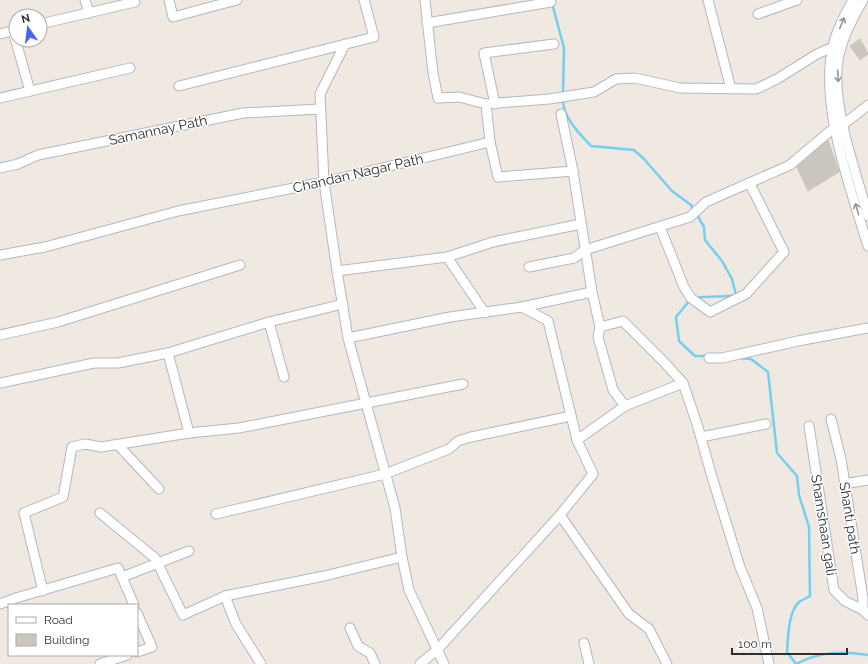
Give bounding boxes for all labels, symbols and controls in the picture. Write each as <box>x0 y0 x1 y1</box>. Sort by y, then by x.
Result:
north arrow <box>8 8 48 48</box>
text: N <box>20 11 31 26</box>
one-way arrow <box>839 17 846 29</box>
one-way arrow <box>834 69 841 82</box>
street label: Samannay Path <box>107 112 209 148</box>
street label: Chandan Nagar Path <box>291 150 425 196</box>
one-way arrow <box>853 203 860 216</box>
street label: Shamshaan gali <box>808 473 840 577</box>
street label: Shanti path <box>836 481 864 555</box>
legend <box>8 604 138 656</box>
text: Road <box>44 613 73 627</box>
scale bar <box>732 630 847 656</box>
text: Building <box>44 633 90 647</box>
text: 100 m <box>738 637 772 651</box>

